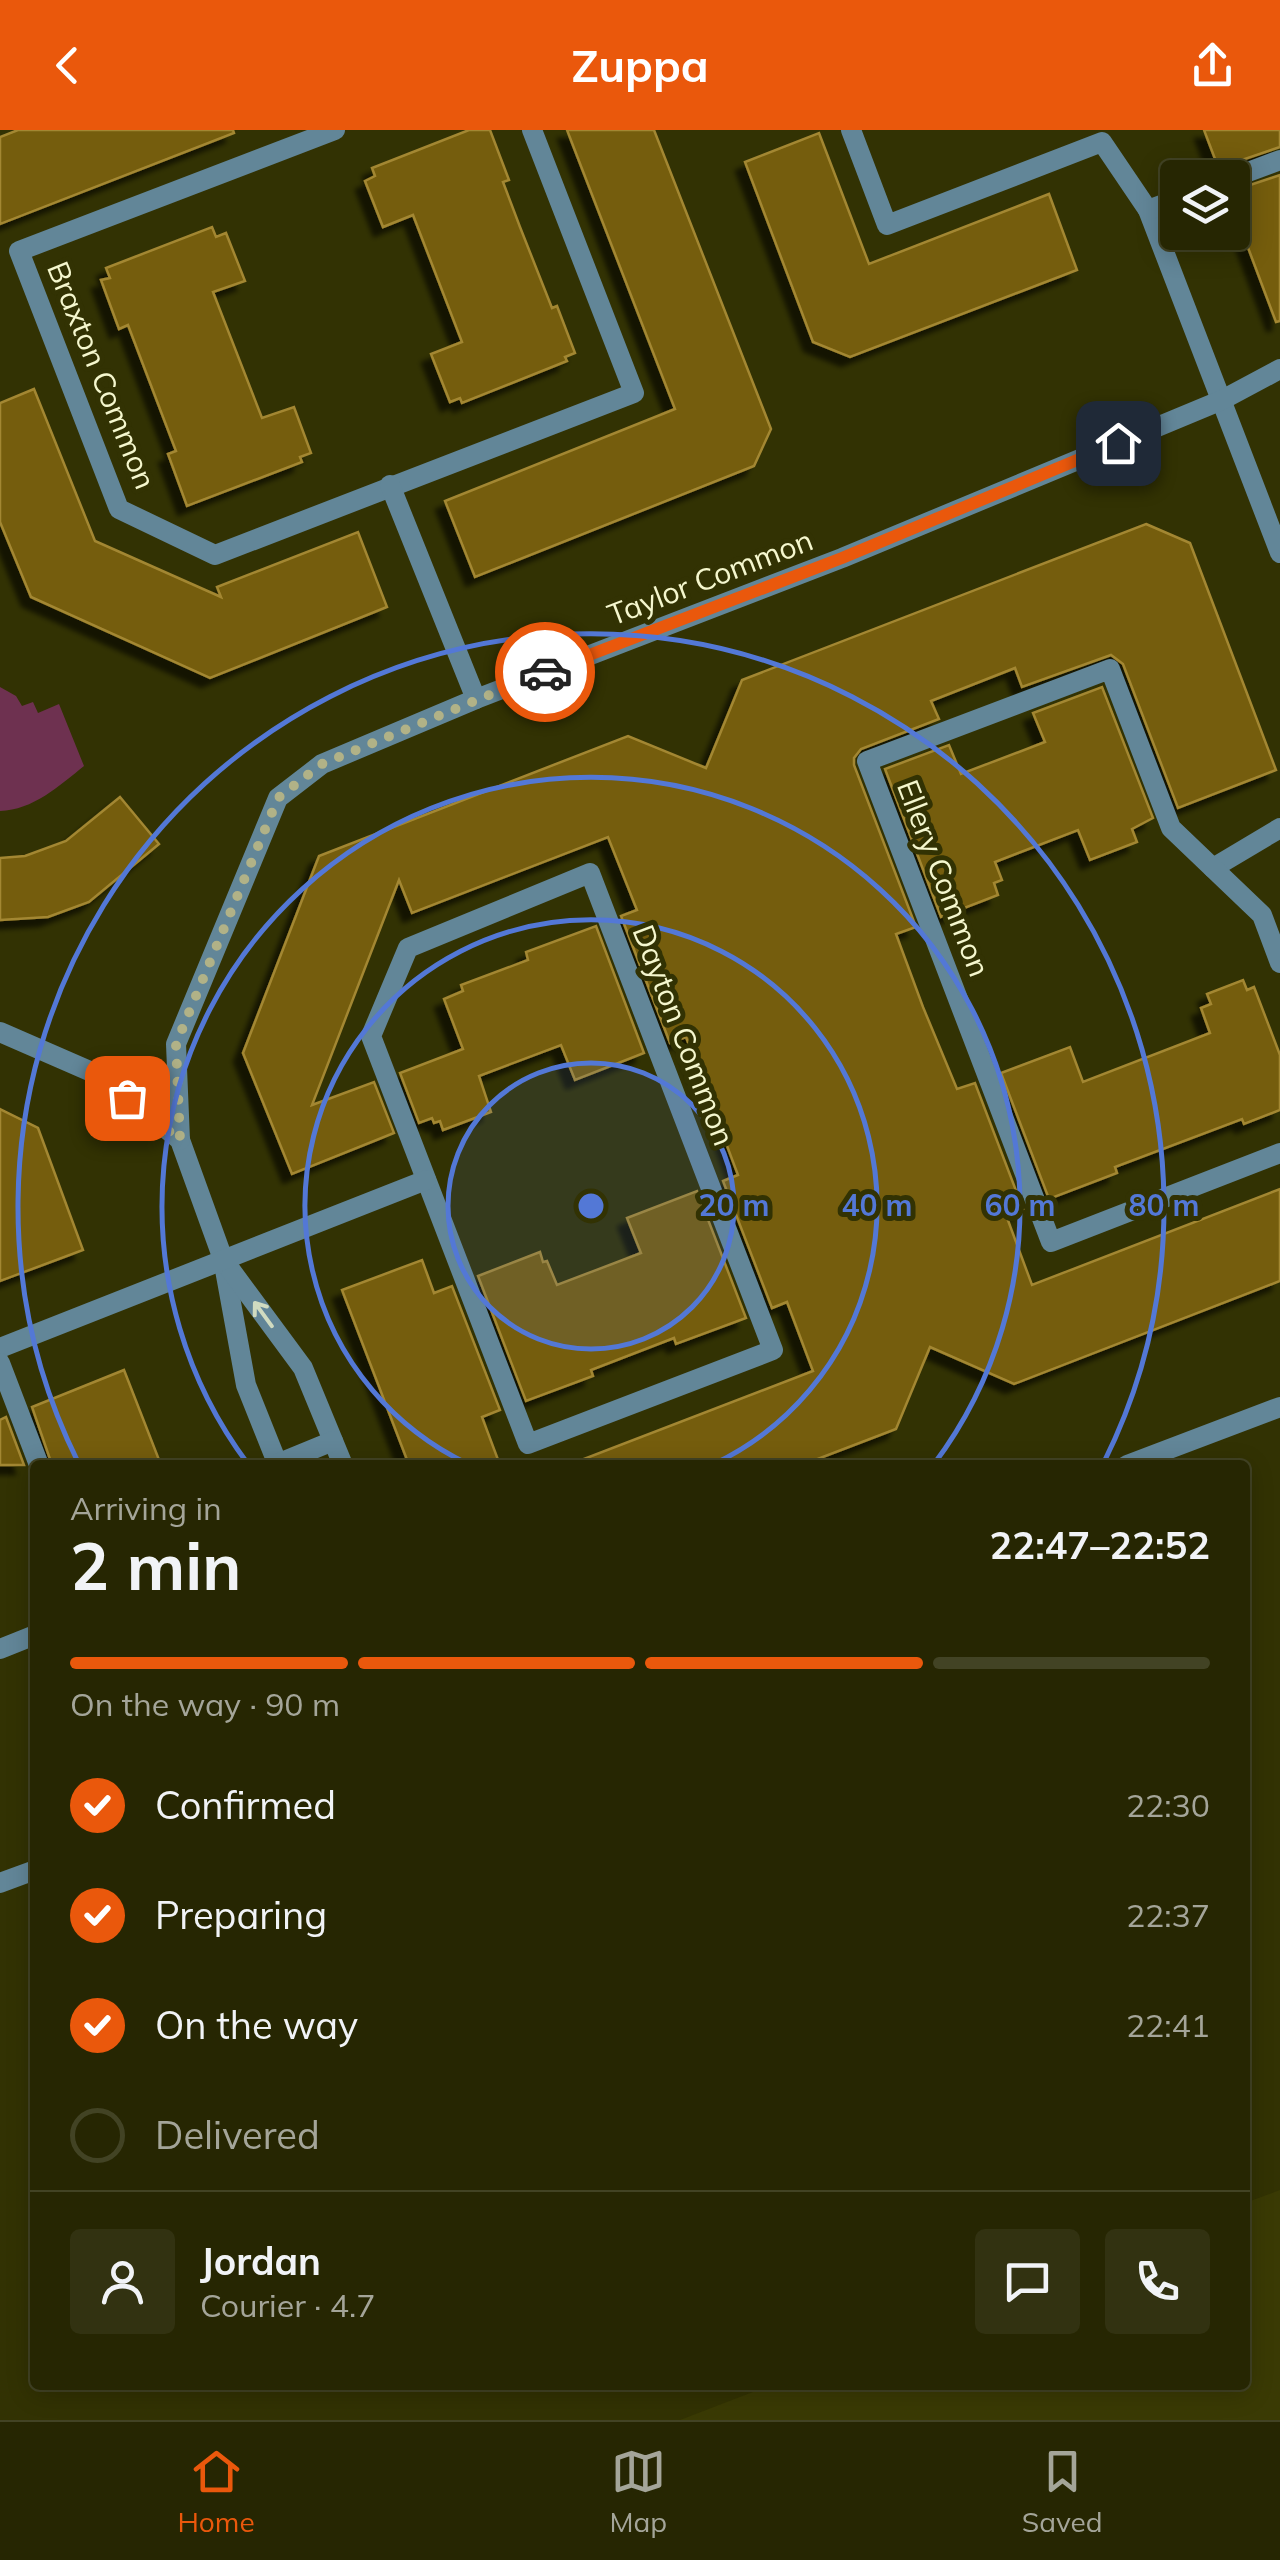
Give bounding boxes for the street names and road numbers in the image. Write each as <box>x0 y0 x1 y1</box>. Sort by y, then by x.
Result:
street label: Braxton Common <box>39 256 165 494</box>
street label: Taylor Common <box>602 520 818 634</box>
street label: Ellery Common <box>889 774 999 982</box>
street label: Dayton Common <box>624 919 744 1151</box>

